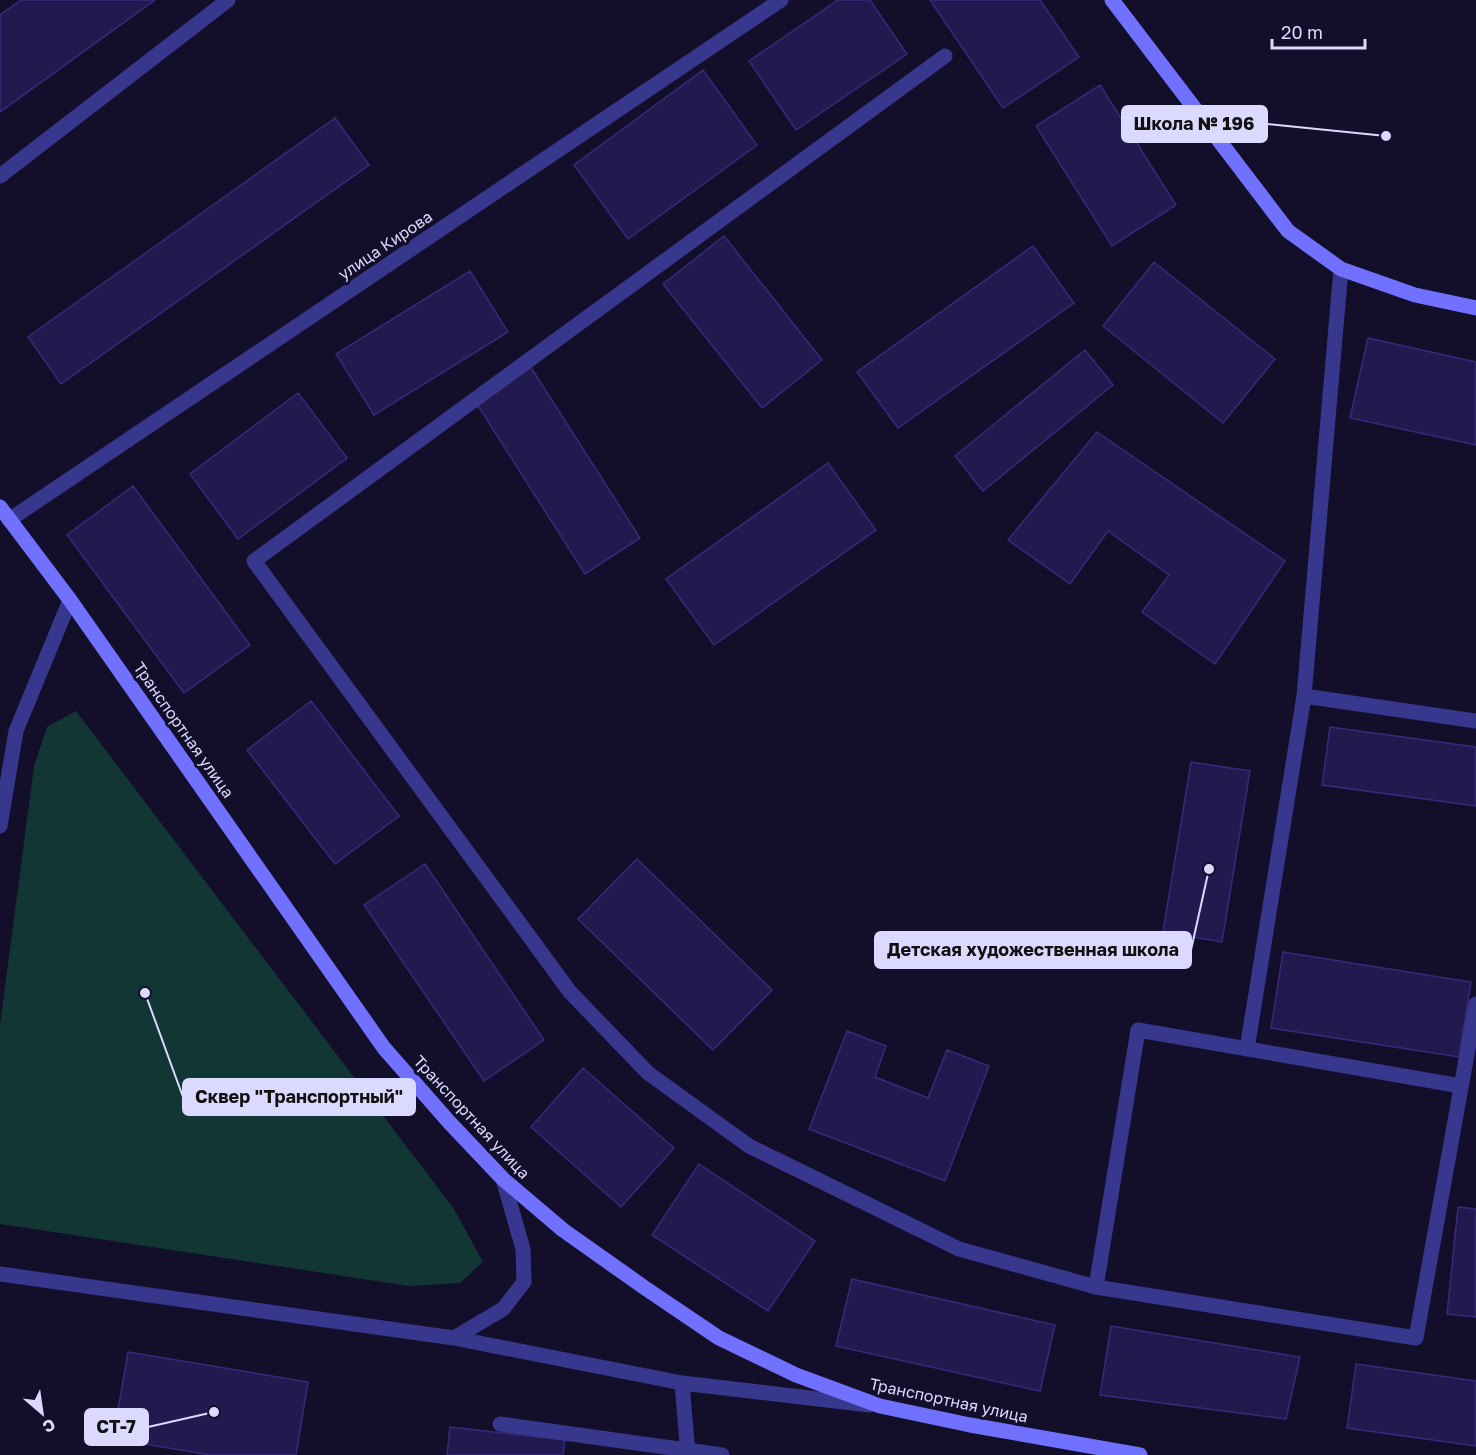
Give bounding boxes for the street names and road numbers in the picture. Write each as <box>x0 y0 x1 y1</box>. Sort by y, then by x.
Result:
street label: улица Кирова <box>334 206 436 284</box>
street label: Транспортная улица <box>130 658 238 802</box>
street label: Транспортная улица <box>410 1051 534 1183</box>
street label: Транспортная улица <box>868 1373 1030 1427</box>

